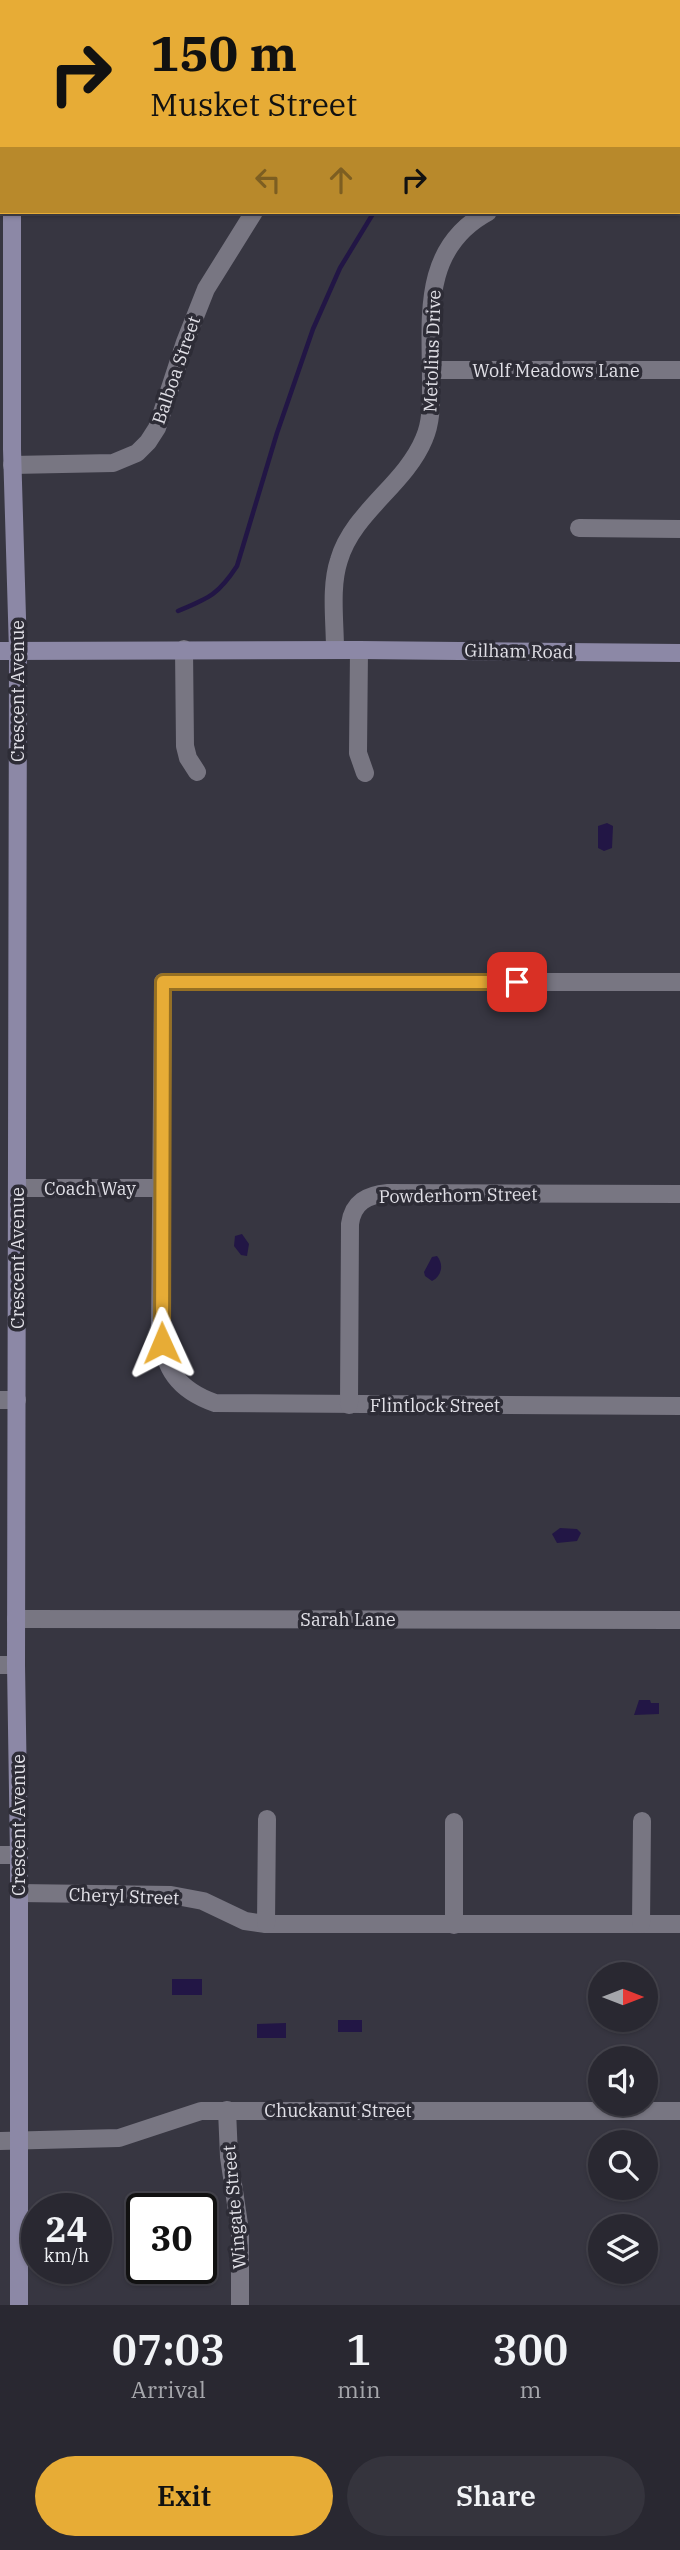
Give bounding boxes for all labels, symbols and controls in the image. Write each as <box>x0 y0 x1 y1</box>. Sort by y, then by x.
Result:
text: 150 m <box>150 21 297 84</box>
icon: right <box>35 28 126 119</box>
text: Musket Street <box>150 83 357 125</box>
icon: left <box>249 161 287 199</box>
icon: ahead <box>322 161 360 199</box>
icon: right <box>395 161 433 199</box>
street label: Metolius Drive <box>418 289 446 413</box>
street label: Balboa Street <box>147 313 205 427</box>
street label: Wolf Meadows Lane <box>472 359 640 382</box>
street label: Crescent Avenue <box>6 620 29 762</box>
street label: Gilham Road <box>464 639 574 663</box>
pin <box>487 952 547 1012</box>
icon: arrive <box>498 963 536 1001</box>
street label: Coach Way <box>44 1177 136 1200</box>
street label: Powderhorn Street <box>378 1182 538 1208</box>
street label: Crescent Avenue <box>6 1187 29 1329</box>
position arrow <box>125 1306 199 1380</box>
street label: Flintlock Street <box>370 1394 500 1417</box>
street label: Sarah Lane <box>300 1608 396 1631</box>
street label: Crescent Avenue <box>7 1754 30 1896</box>
street label: Cheryl Street <box>68 1883 180 1909</box>
north arrow <box>588 1962 658 2032</box>
map controls <box>588 1962 658 2284</box>
button: sound <box>588 2046 658 2116</box>
street label: Chuckanut Street <box>264 2099 412 2122</box>
button: search <box>588 2130 658 2200</box>
street label: Wingate Street <box>217 2144 251 2270</box>
speed limit sign: 30 <box>126 2193 217 2284</box>
text: 24 <box>45 2206 88 2252</box>
button: layers <box>588 2214 658 2284</box>
text: km/h <box>44 2244 89 2267</box>
text: 07:03 <box>112 2322 225 2377</box>
text: 1 <box>346 2322 371 2377</box>
text: 300 <box>493 2322 568 2377</box>
text: Arrival <box>131 2374 206 2404</box>
text: min <box>337 2374 381 2404</box>
text: m <box>519 2374 541 2404</box>
button: Exit <box>35 2456 333 2536</box>
button: Share <box>347 2456 645 2536</box>

